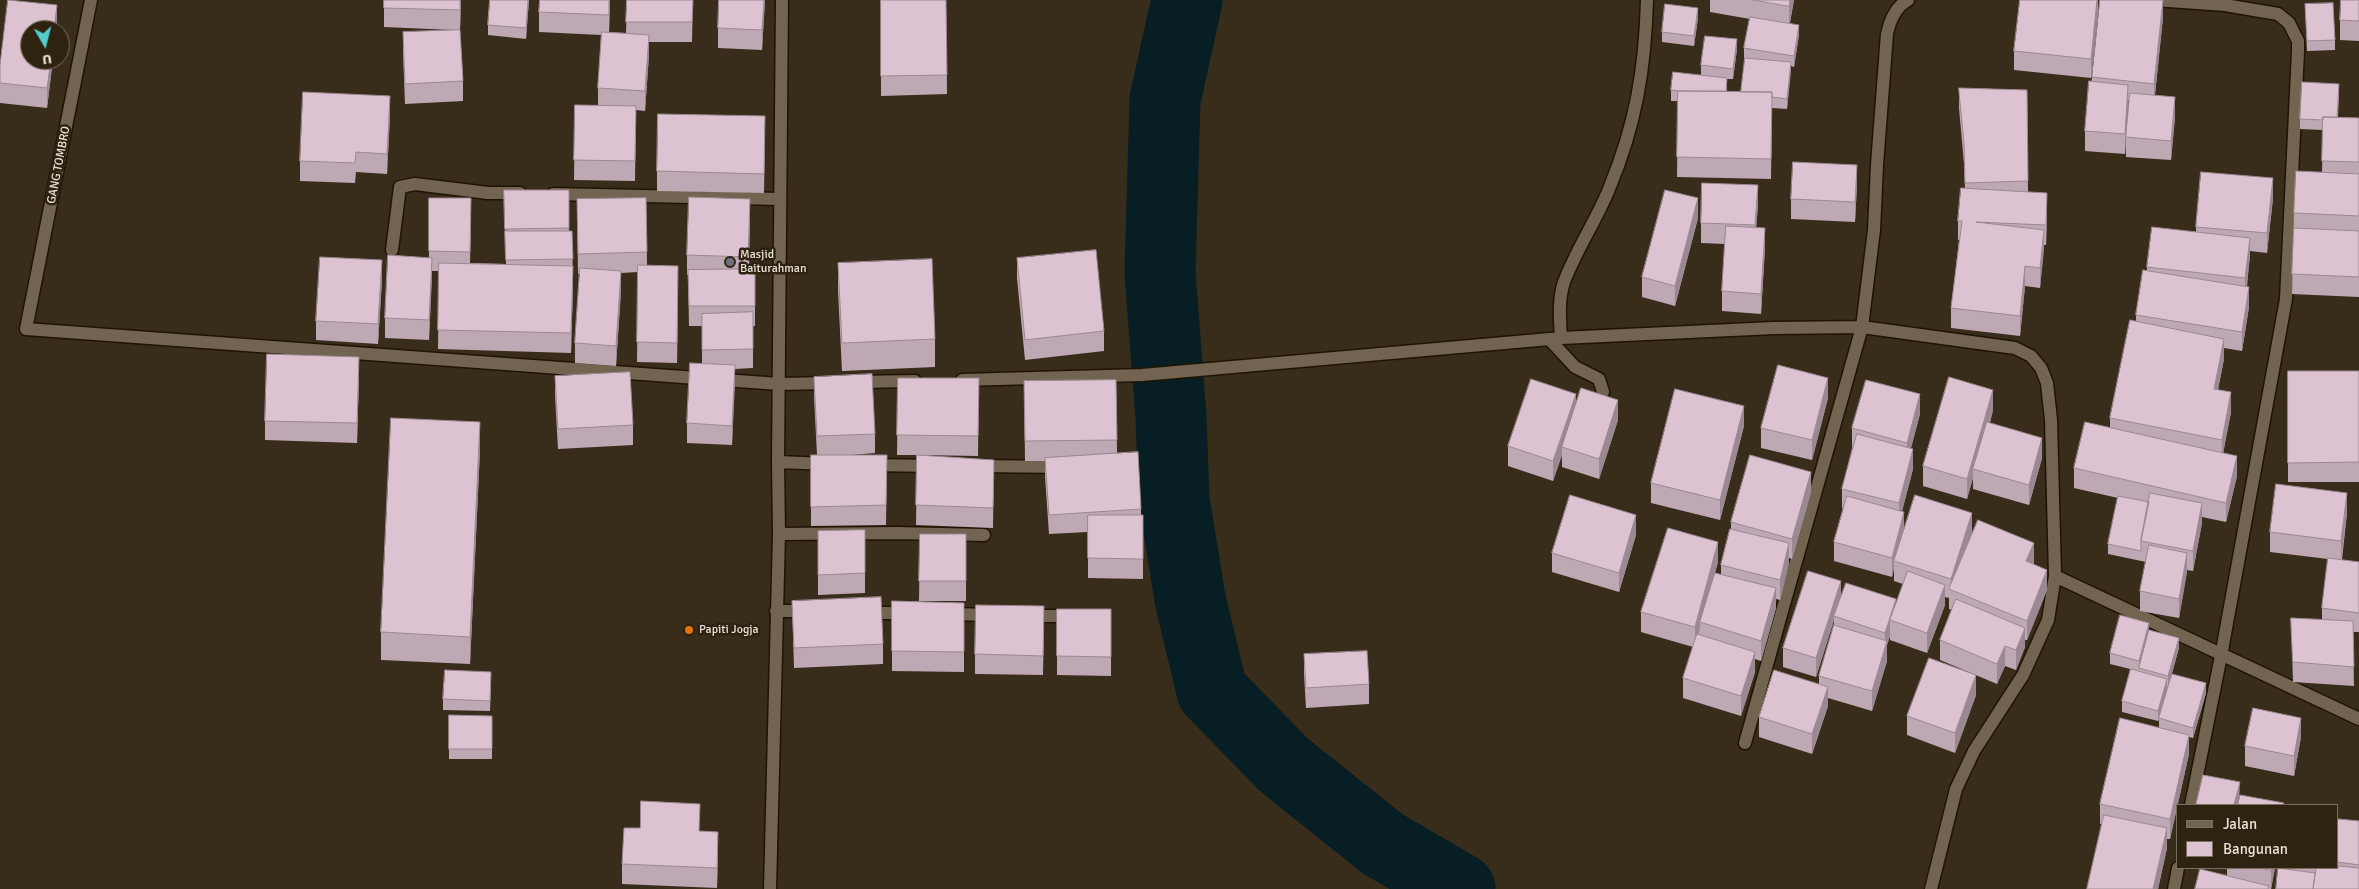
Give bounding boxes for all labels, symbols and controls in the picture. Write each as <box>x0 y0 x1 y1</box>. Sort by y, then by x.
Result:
north arrow <box>20 20 70 70</box>
text: U <box>41 50 53 68</box>
street label: GANG TOMBRO <box>44 125 74 205</box>
place label: Masjid Baiturahman <box>740 248 806 276</box>
marker: Masjid Baiturahman <box>724 256 736 268</box>
place label: Papiti Jogja <box>699 623 759 637</box>
marker: Papiti Jogja <box>683 624 695 636</box>
legend <box>2176 804 2339 869</box>
text: Jalan <box>2223 815 2257 833</box>
text: Bangunan <box>2223 840 2288 858</box>

